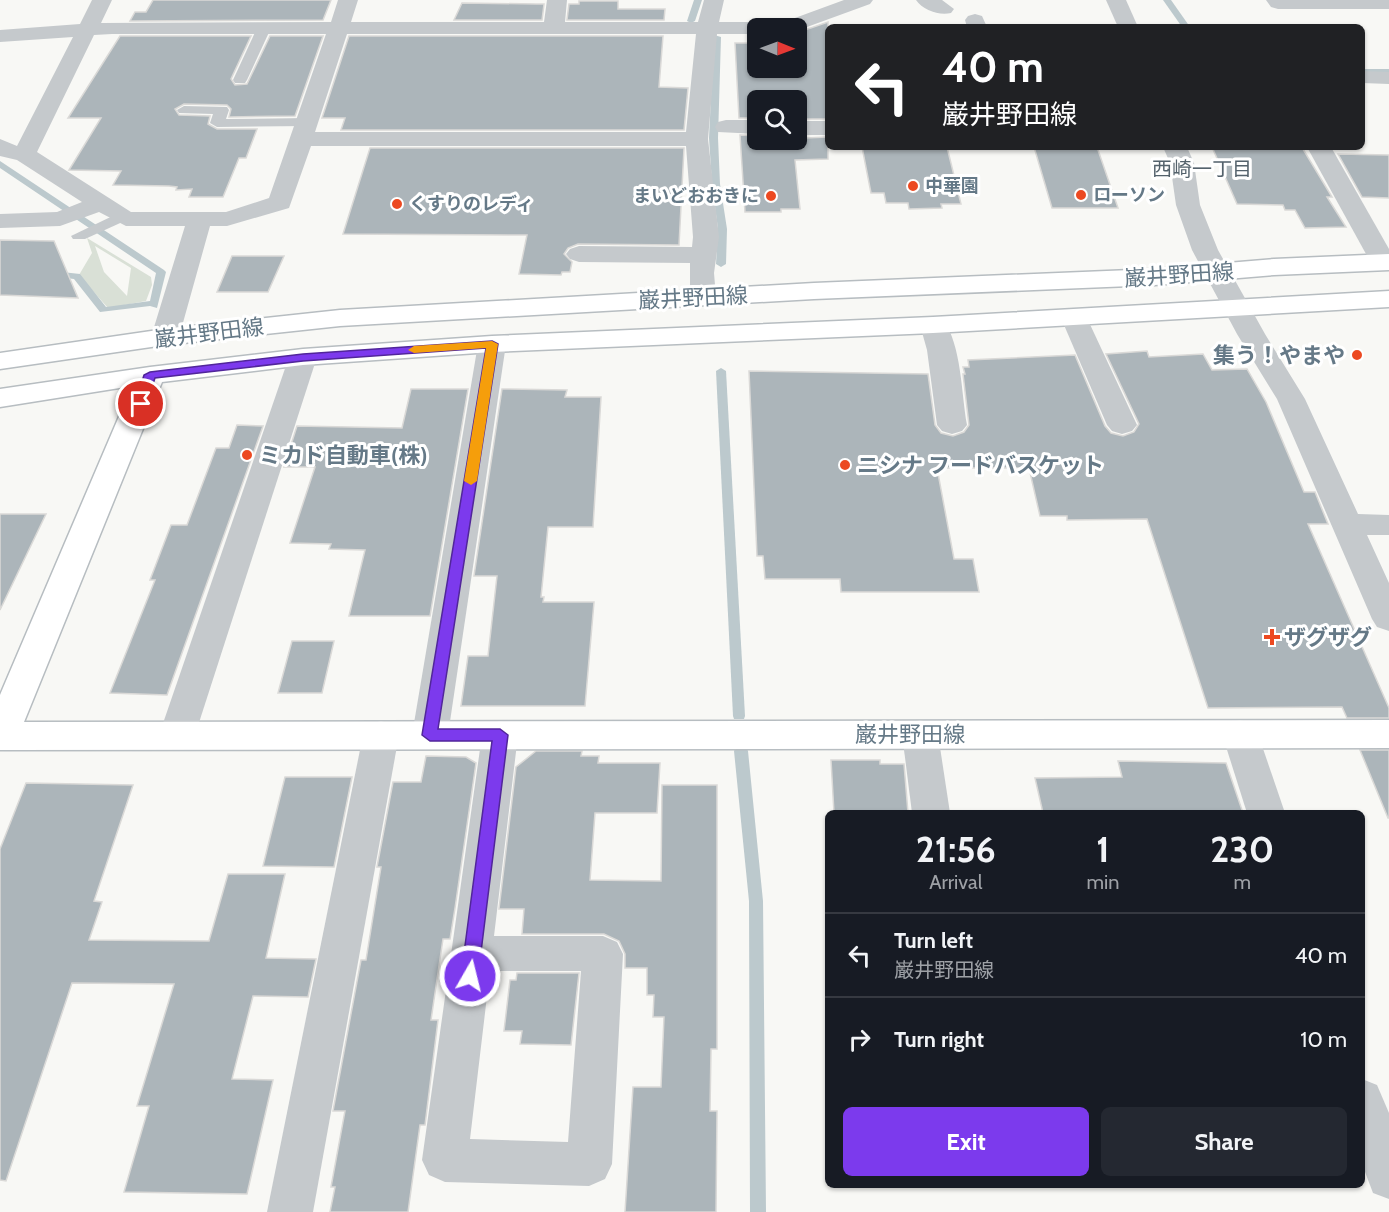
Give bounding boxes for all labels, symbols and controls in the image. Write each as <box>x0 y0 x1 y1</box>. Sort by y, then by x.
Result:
north arrow <box>747 18 807 78</box>
map controls <box>747 18 807 150</box>
text: 40 m <box>942 41 1044 93</box>
icon: left <box>843 48 921 126</box>
button: search <box>747 90 807 150</box>
text: 巌井野田線 <box>942 98 1077 131</box>
district label: 西崎一丁目 <box>1152 157 1252 181</box>
place label: 中華園 <box>925 175 979 197</box>
marker: 中華園 <box>906 179 920 193</box>
place label: ローソン <box>1093 184 1165 206</box>
place label: まいどおおきに <box>633 185 759 207</box>
marker: ローソン <box>1074 188 1088 202</box>
marker: まいどおおきに <box>764 189 778 203</box>
place label: くすりのレディ <box>409 193 534 215</box>
marker: くすりのレディ <box>390 197 404 211</box>
street label: 巌井野田線 <box>1123 258 1235 292</box>
street label: 巌井野田線 <box>637 282 749 314</box>
street label: 巌井野田線 <box>153 313 265 353</box>
place label: 集う！やまや <box>1213 342 1345 369</box>
marker: 集う！やまや <box>1350 348 1364 362</box>
pin <box>115 378 166 429</box>
icon: arrive <box>124 387 157 420</box>
place label: ミカド自動車(株) <box>259 442 427 469</box>
marker: ミカド自動車(株) <box>240 448 254 462</box>
place label: ニシナ フードバスケット <box>857 452 1104 479</box>
marker: ニシナ フードバスケット <box>838 458 852 472</box>
place label: ザグザグ <box>1284 624 1372 651</box>
marker: ザグザグ <box>1265 630 1279 644</box>
street label: 巌井野田線 <box>855 721 965 748</box>
text: 21:56 <box>916 827 996 871</box>
text: 1 <box>1096 827 1110 871</box>
text: 230 <box>1210 827 1274 871</box>
text: Arrival <box>929 870 982 894</box>
text: min <box>1087 870 1119 894</box>
text: m <box>1233 870 1251 894</box>
text: Turn left <box>894 927 973 954</box>
icon: left <box>843 939 876 972</box>
text: 40 m <box>1295 942 1347 969</box>
position arrow <box>438 944 502 1008</box>
text: 巌井野田線 <box>894 958 994 982</box>
icon: right <box>843 1023 876 1056</box>
text: Turn right <box>894 1026 984 1053</box>
text: 10 m <box>1300 1026 1347 1053</box>
button: Exit <box>843 1107 1089 1176</box>
button: Share <box>1101 1107 1347 1176</box>

